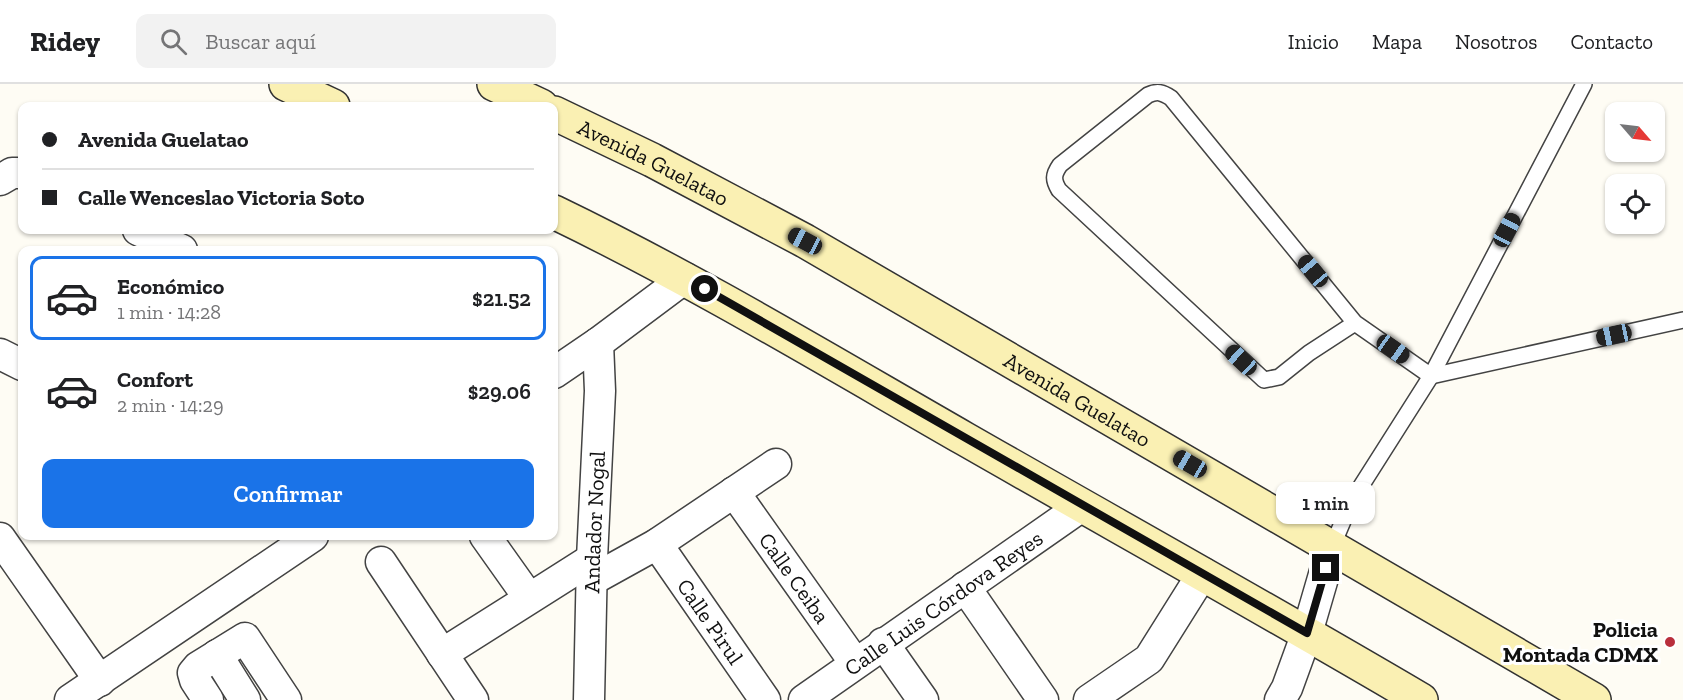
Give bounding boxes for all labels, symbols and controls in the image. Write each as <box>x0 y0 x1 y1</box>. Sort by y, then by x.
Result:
search box <box>136 14 556 68</box>
text: Ridey <box>30 25 100 58</box>
icon: search <box>157 25 190 58</box>
text: Buscar aquí <box>205 28 316 55</box>
text: Inicio <box>1288 29 1339 54</box>
text: Mapa <box>1372 29 1422 54</box>
text: Nosotros <box>1455 29 1537 54</box>
text: Contacto <box>1570 29 1653 54</box>
north arrow <box>1605 102 1665 162</box>
map controls <box>1605 102 1665 234</box>
street label: Avenida Guelatao <box>574 113 733 212</box>
text: Avenida Guelatao <box>78 126 249 153</box>
button: locate <box>1605 174 1665 234</box>
text: Calle Wenceslao Victoria Soto <box>78 184 365 211</box>
car <box>1491 210 1523 250</box>
car <box>785 225 825 257</box>
car <box>1295 251 1331 291</box>
icon: car <box>45 271 99 325</box>
text: Económico <box>117 273 224 300</box>
route start <box>691 275 718 302</box>
text: $21.52 <box>472 285 531 312</box>
text: 1 min · 14:28 <box>117 300 221 324</box>
car <box>1595 322 1633 348</box>
car <box>1373 331 1413 367</box>
car <box>1222 341 1260 379</box>
street label: Avenida Guelatao <box>999 346 1156 453</box>
icon: car <box>45 364 99 418</box>
text: Confort <box>117 366 193 393</box>
text: $29.06 <box>468 378 531 405</box>
text: 2 min · 14:29 <box>117 393 224 417</box>
car <box>1170 447 1210 481</box>
street label: Andador Nogal <box>578 450 611 594</box>
button: Confirmar <box>42 459 534 528</box>
callout: 1 min <box>1276 481 1376 523</box>
text: 1 min <box>1302 491 1349 515</box>
street label: Calle Luis Córdova Reyes <box>839 524 1048 681</box>
street label: Calle Ceiba <box>753 527 836 629</box>
route end <box>1312 554 1339 581</box>
street label: Calle Pirul <box>671 573 750 669</box>
place label: Policia Montada CDMX <box>1503 616 1658 668</box>
marker: Policia Montada CDMX <box>1663 635 1677 649</box>

